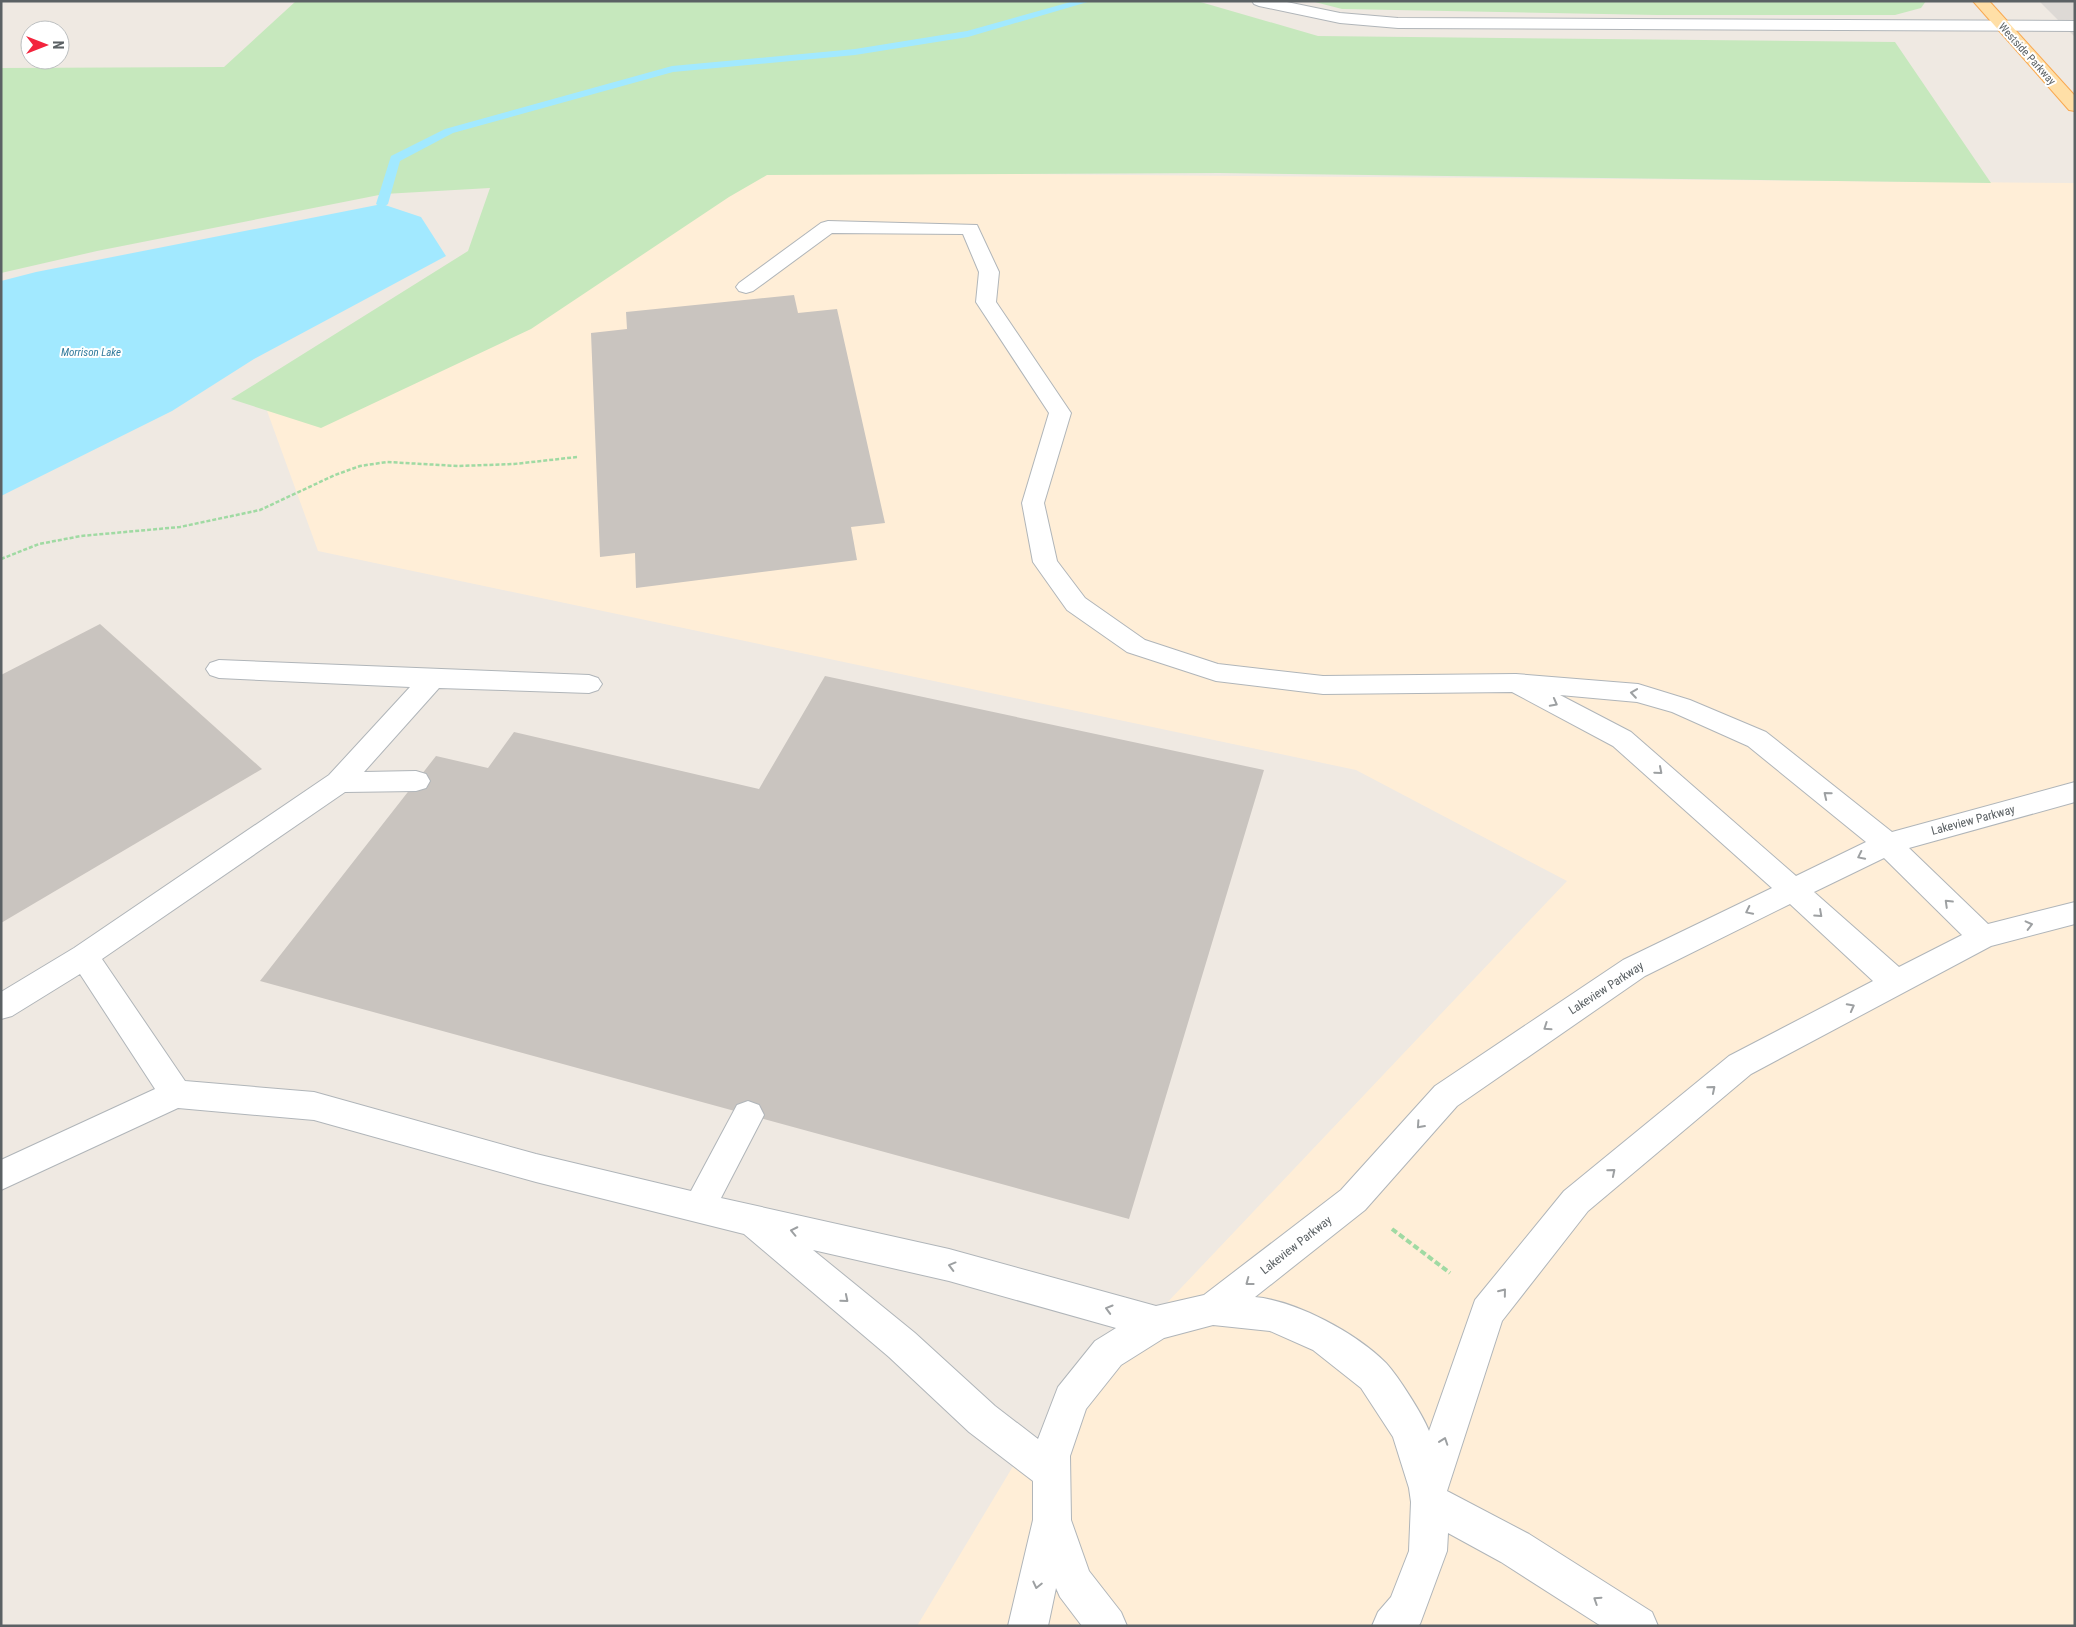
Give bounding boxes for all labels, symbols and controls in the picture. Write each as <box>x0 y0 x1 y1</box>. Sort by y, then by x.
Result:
north arrow <box>20 20 70 70</box>
street label: Westside Parkway <box>1996 20 2058 88</box>
text: N <box>50 41 66 49</box>
water label: Morrison Lake <box>61 346 121 359</box>
one-way arrow <box>1630 688 1638 699</box>
one-way arrow <box>1549 697 1558 707</box>
one-way arrow <box>1653 765 1662 774</box>
one-way arrow <box>1823 792 1832 801</box>
street label: Lakeview Parkway <box>1930 802 2016 838</box>
one-way arrow <box>1857 850 1866 860</box>
one-way arrow <box>1945 900 1954 909</box>
one-way arrow <box>1745 905 1754 916</box>
one-way arrow <box>1814 908 1823 917</box>
one-way arrow <box>2025 920 2034 931</box>
street label: Lakeview Parkway <box>1566 959 1646 1017</box>
one-way arrow <box>1846 1003 1855 1013</box>
one-way arrow <box>1544 1021 1553 1030</box>
one-way arrow <box>1706 1085 1715 1094</box>
one-way arrow <box>1416 1120 1425 1129</box>
one-way arrow <box>1606 1169 1615 1177</box>
street label: Lakeview Parkway <box>1258 1213 1334 1277</box>
one-way arrow <box>789 1226 798 1236</box>
one-way arrow <box>948 1261 957 1272</box>
one-way arrow <box>1245 1276 1255 1285</box>
one-way arrow <box>1498 1288 1507 1297</box>
one-way arrow <box>840 1293 849 1302</box>
one-way arrow <box>1105 1305 1113 1315</box>
one-way arrow <box>1438 1438 1448 1446</box>
one-way arrow <box>1032 1580 1043 1589</box>
one-way arrow <box>1593 1597 1602 1607</box>

